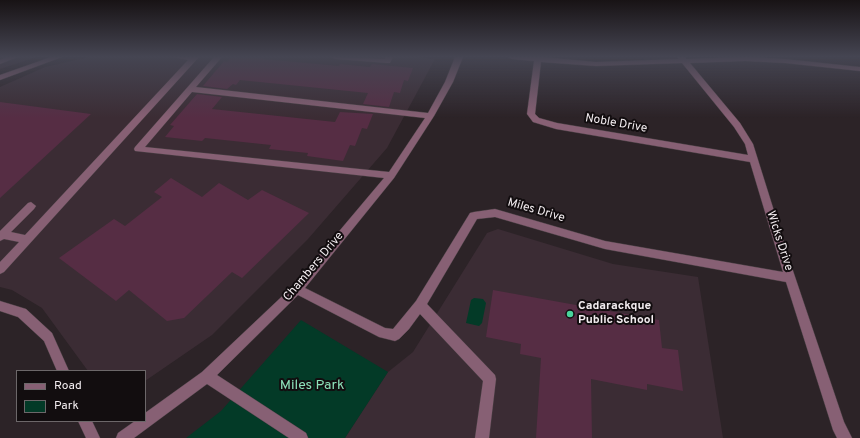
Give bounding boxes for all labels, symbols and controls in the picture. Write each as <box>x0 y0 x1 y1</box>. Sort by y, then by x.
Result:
street label: Noble Drive <box>584 111 648 137</box>
street label: Miles Drive <box>506 196 566 226</box>
street label: Wicks Drive <box>763 209 795 273</box>
street label: Chambers Drive <box>281 229 347 305</box>
place label: Cadarackque Public School <box>578 300 654 328</box>
marker: Cadarackque Public School <box>565 309 575 319</box>
legend <box>16 370 146 422</box>
text: Road <box>54 378 82 394</box>
park label: Miles Park <box>280 378 344 394</box>
text: Park <box>54 398 79 414</box>

